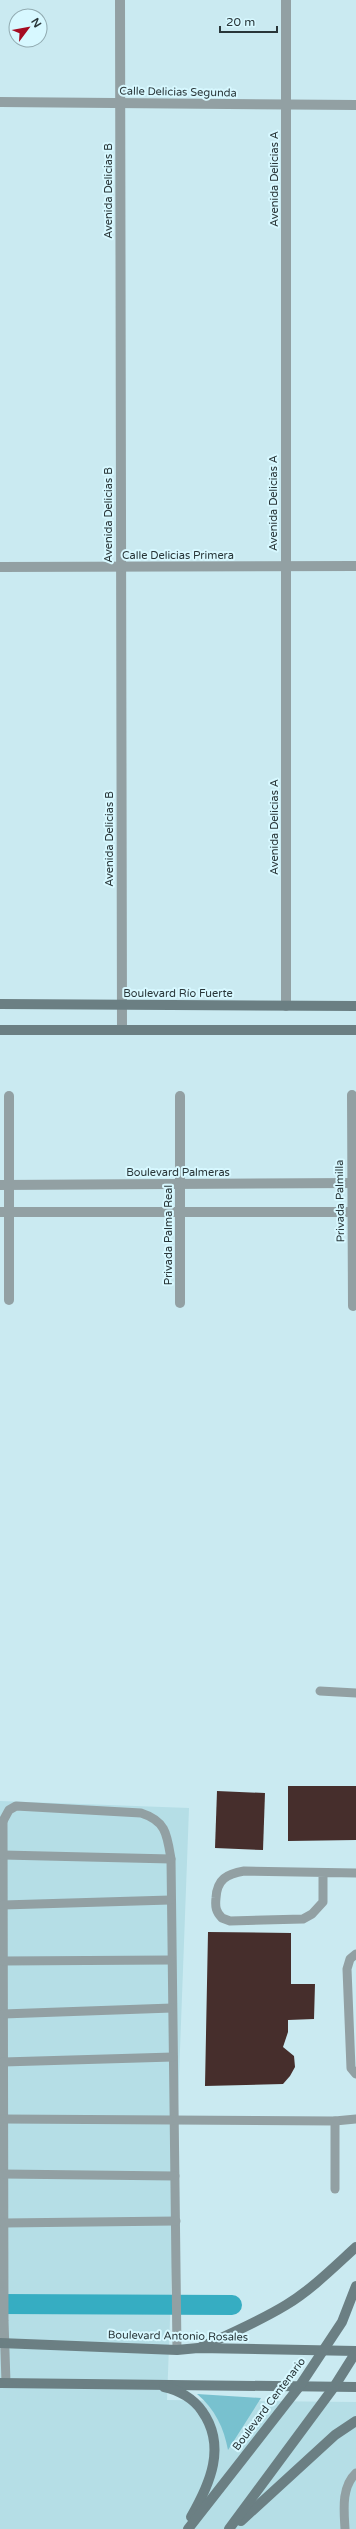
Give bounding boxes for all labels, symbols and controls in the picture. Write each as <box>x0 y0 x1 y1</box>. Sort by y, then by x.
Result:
north arrow <box>8 8 48 48</box>
scale bar <box>220 8 277 34</box>
text: 20 m <box>226 15 255 29</box>
text: N <box>28 16 44 30</box>
street label: Calle Delicias Segunda <box>119 84 237 100</box>
street label: Avenida Delicias A <box>268 131 281 227</box>
street label: Avenida Delicias B <box>102 143 115 239</box>
street label: Avenida Delicias A <box>267 455 280 551</box>
street label: Avenida Delicias B <box>102 467 115 563</box>
street label: Calle Delicias Primera <box>122 549 234 562</box>
street label: Avenida Delicias A <box>268 779 281 875</box>
street label: Avenida Delicias B <box>103 791 116 887</box>
street label: Boulevard Río Fuerte <box>123 987 233 1000</box>
street label: Privada Palmilla <box>333 1160 347 1242</box>
street label: Boulevard Palmeras <box>126 1166 230 1179</box>
street label: Privada Palma Real <box>162 1185 175 1285</box>
street label: Boulevard Antonio Rosales <box>108 2328 248 2344</box>
street label: Boulevard Centenario <box>230 2355 308 2453</box>

